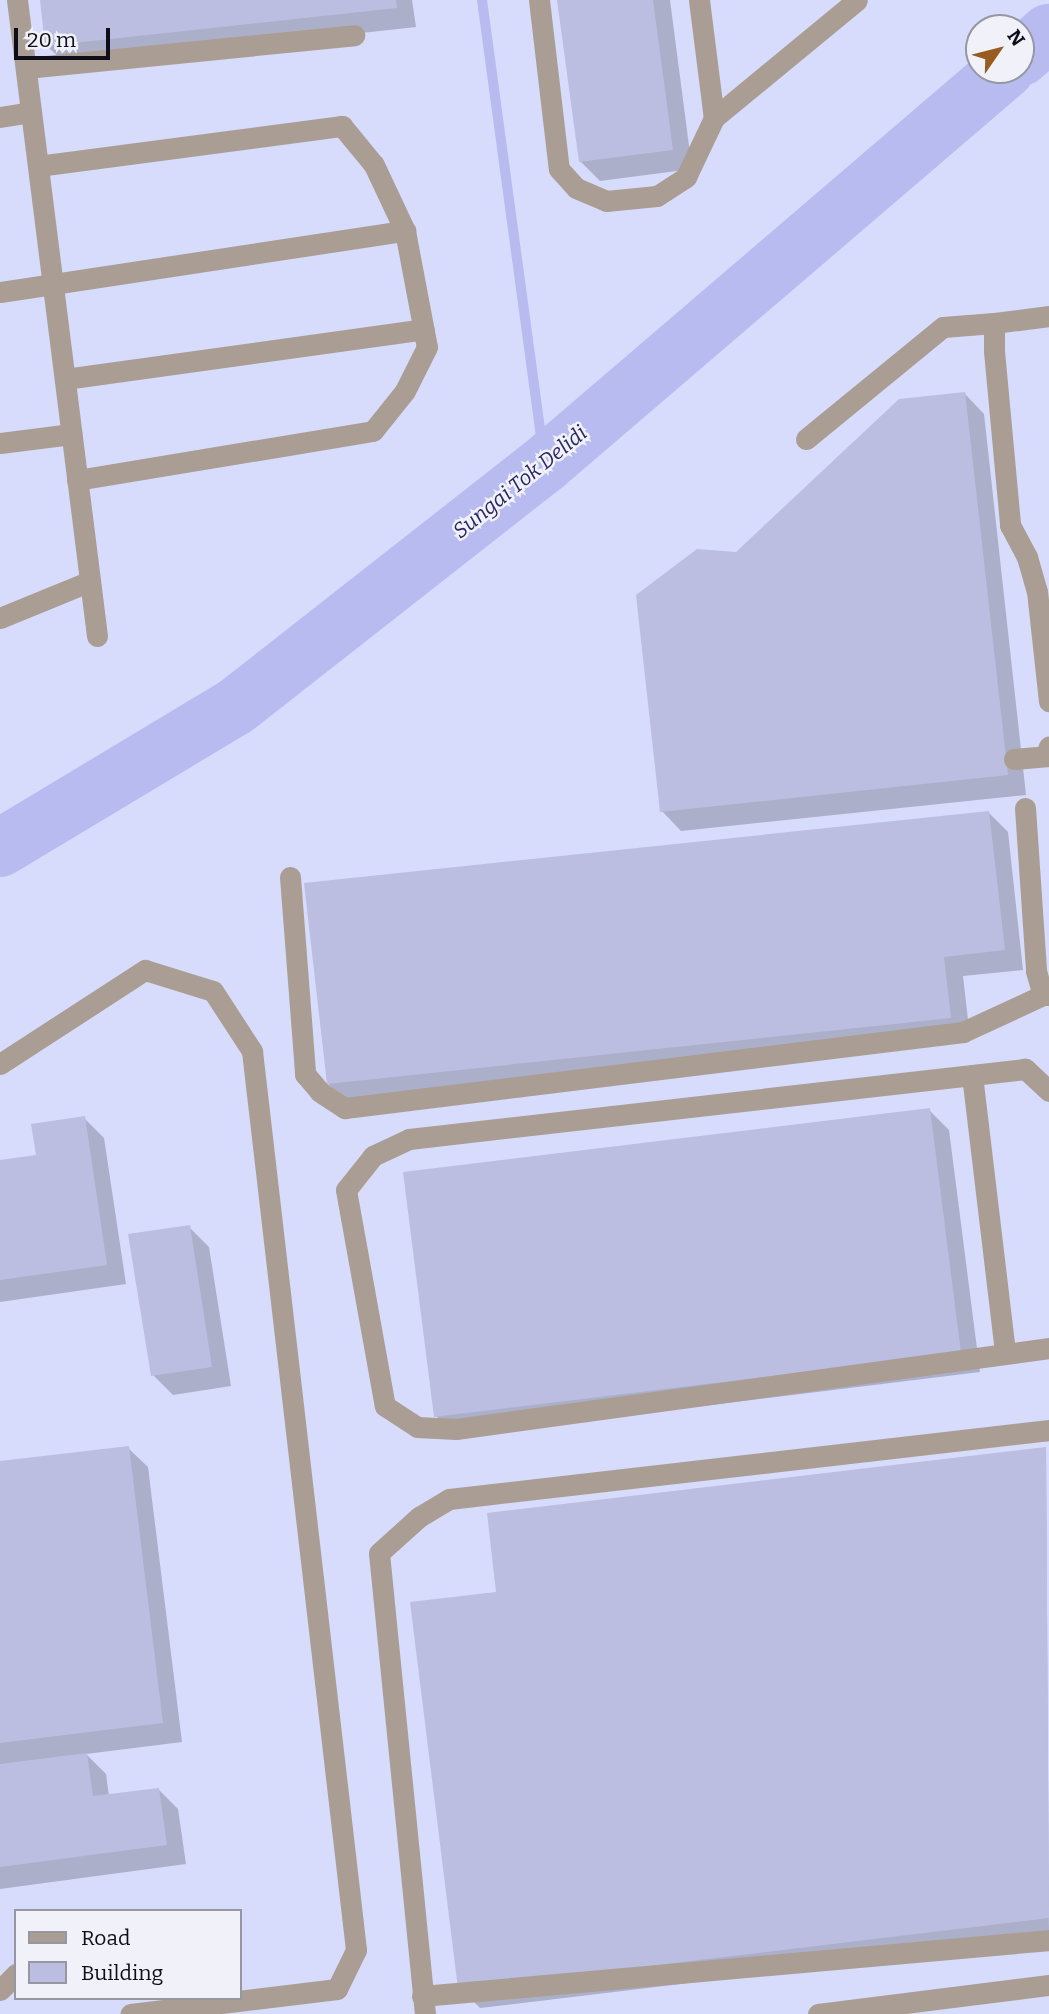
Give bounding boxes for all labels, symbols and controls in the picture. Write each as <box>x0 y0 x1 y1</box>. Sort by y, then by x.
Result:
scale bar <box>18 14 114 58</box>
north arrow <box>965 14 1035 84</box>
text: N <box>1002 25 1030 50</box>
text: 20 m <box>27 27 76 53</box>
water label: Sungai Tok Delidi <box>448 420 592 544</box>
legend <box>14 1909 242 2000</box>
text: Road <box>81 1925 130 1951</box>
text: Building <box>81 1960 163 1986</box>

